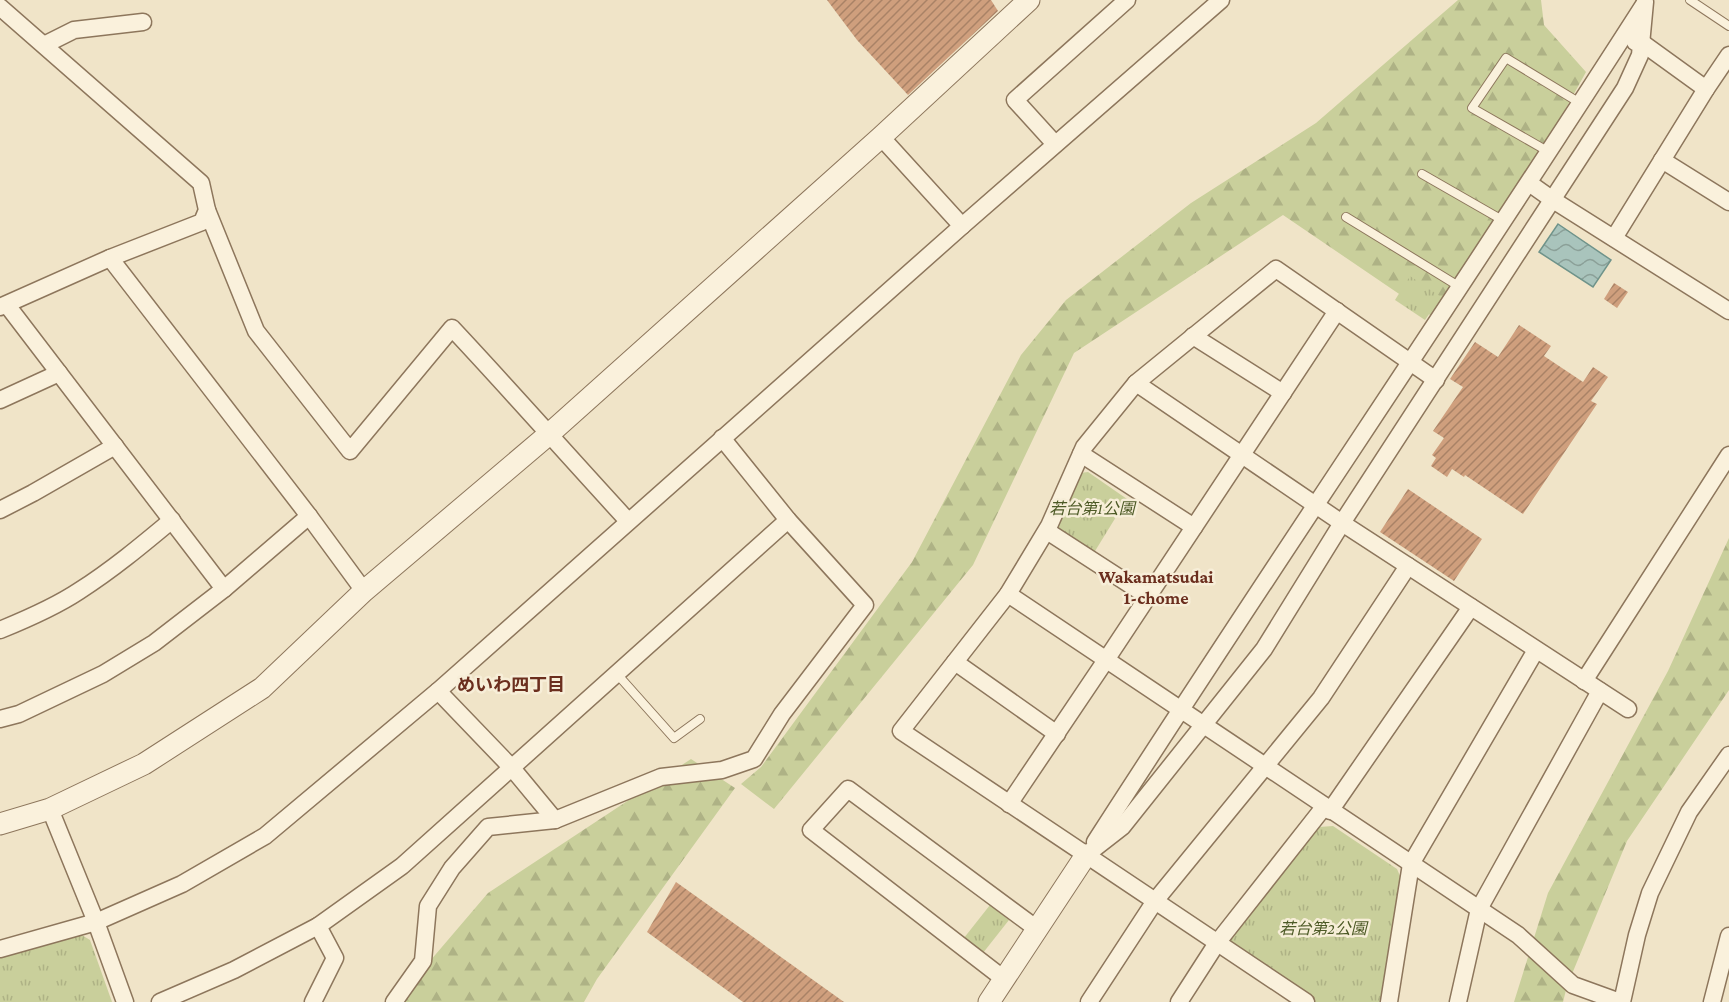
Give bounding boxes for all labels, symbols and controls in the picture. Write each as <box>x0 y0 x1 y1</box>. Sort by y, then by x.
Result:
park label: 若台第1公園 <box>1049 500 1137 517</box>
district label: Wakamatsudai 1-chome <box>1097 567 1214 608</box>
district label: めいわ四丁目 <box>457 675 565 695</box>
park label: 若台第2公園 <box>1279 920 1369 937</box>

